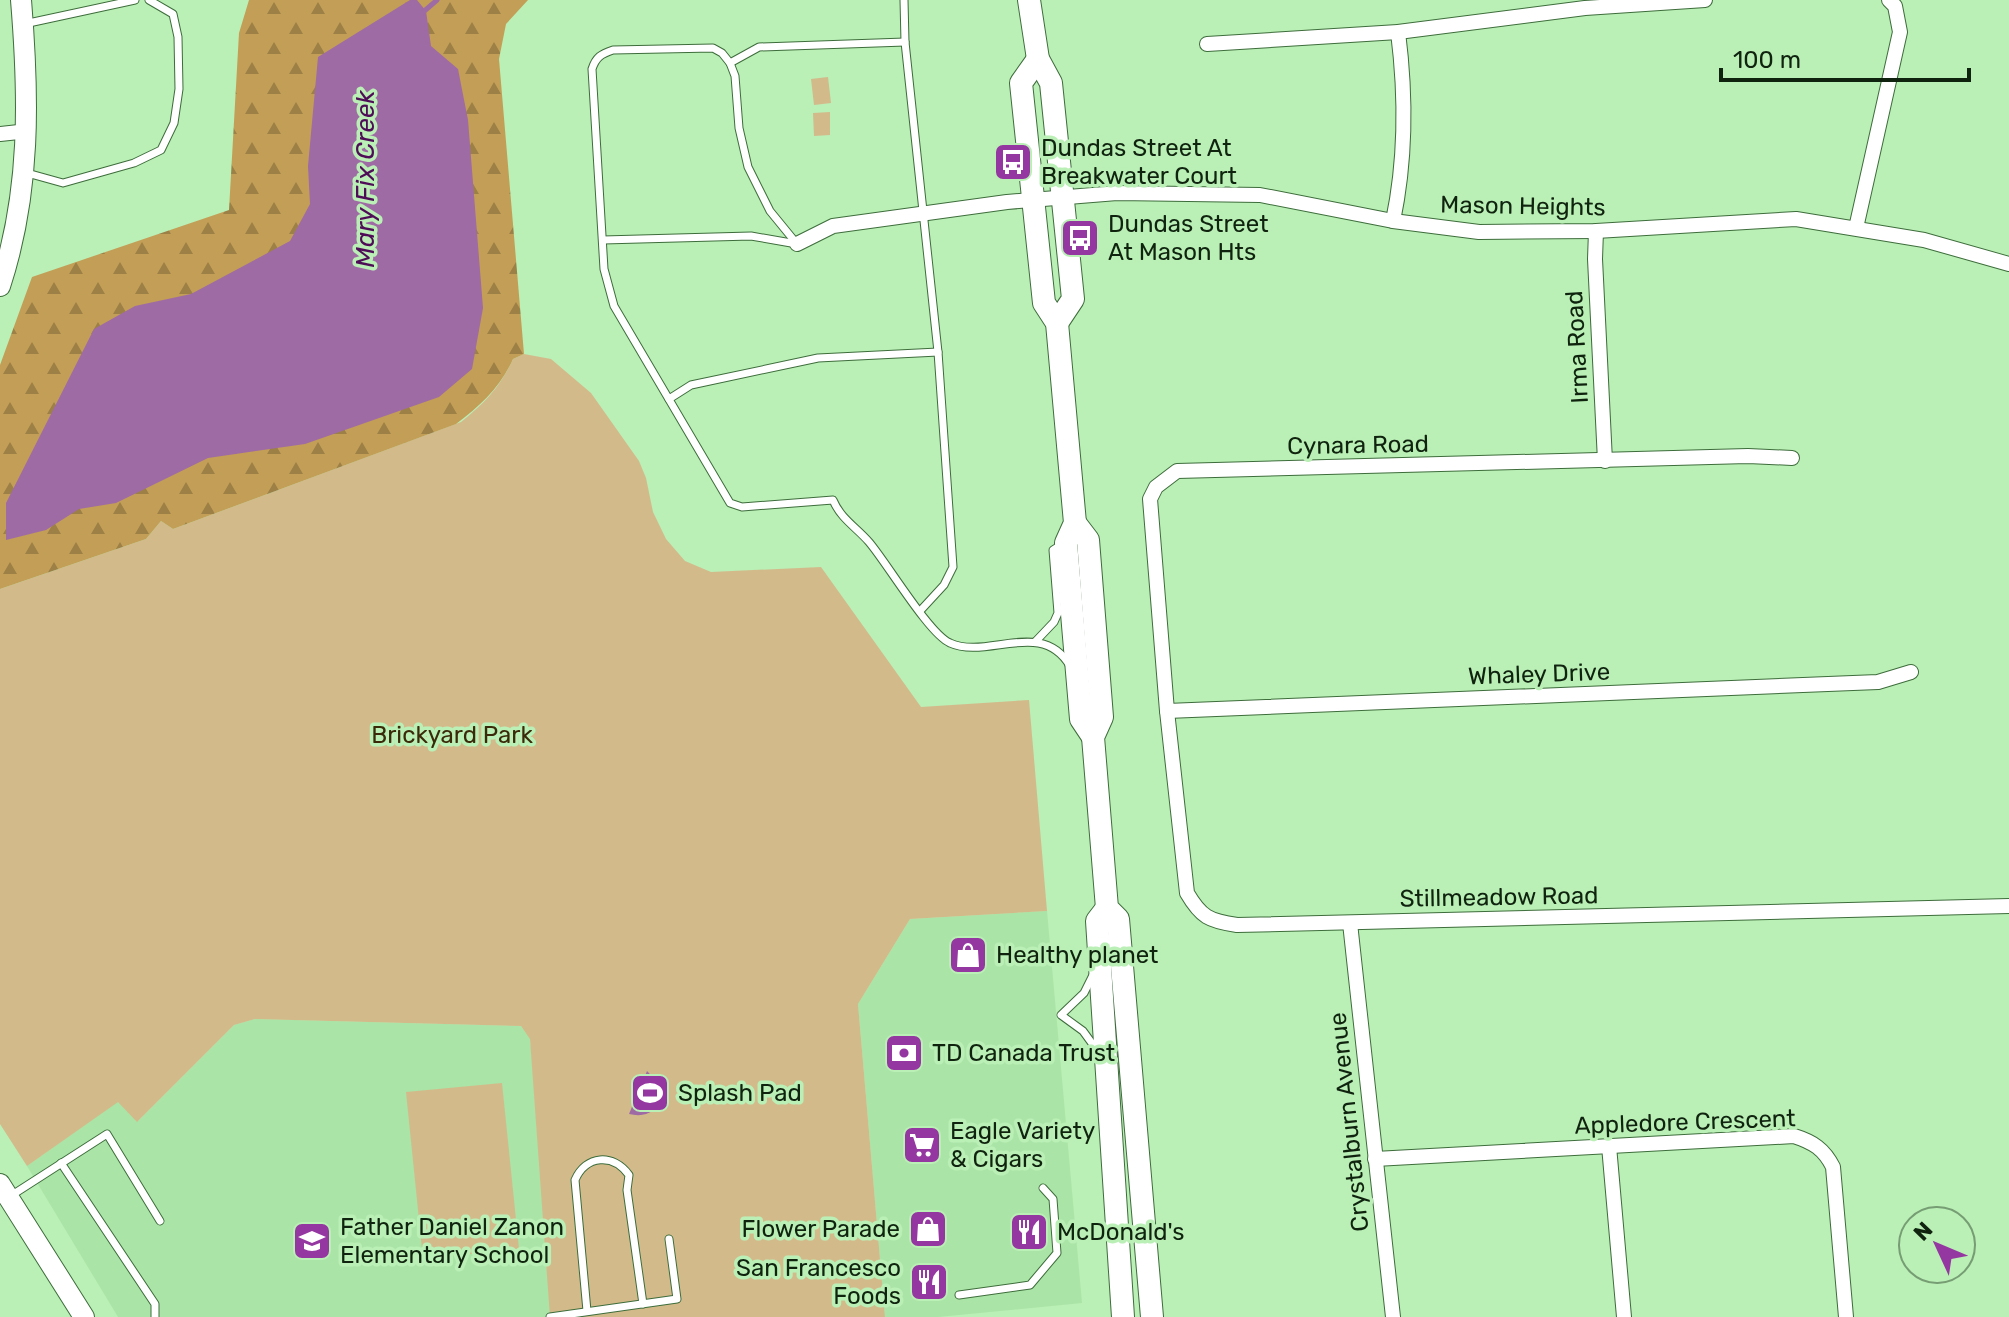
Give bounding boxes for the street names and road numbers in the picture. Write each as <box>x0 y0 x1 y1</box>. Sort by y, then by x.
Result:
street label: Mason Heights <box>1440 191 1606 221</box>
street label: Irma Road <box>1560 290 1594 404</box>
street label: Cynara Road <box>1287 430 1429 460</box>
street label: Whaley Drive <box>1467 658 1611 690</box>
street label: Stillmeadow Road <box>1399 881 1599 913</box>
street label: Crystalburn Avenue <box>1324 1011 1374 1233</box>
street label: Appledore Crescent <box>1574 1104 1796 1140</box>

